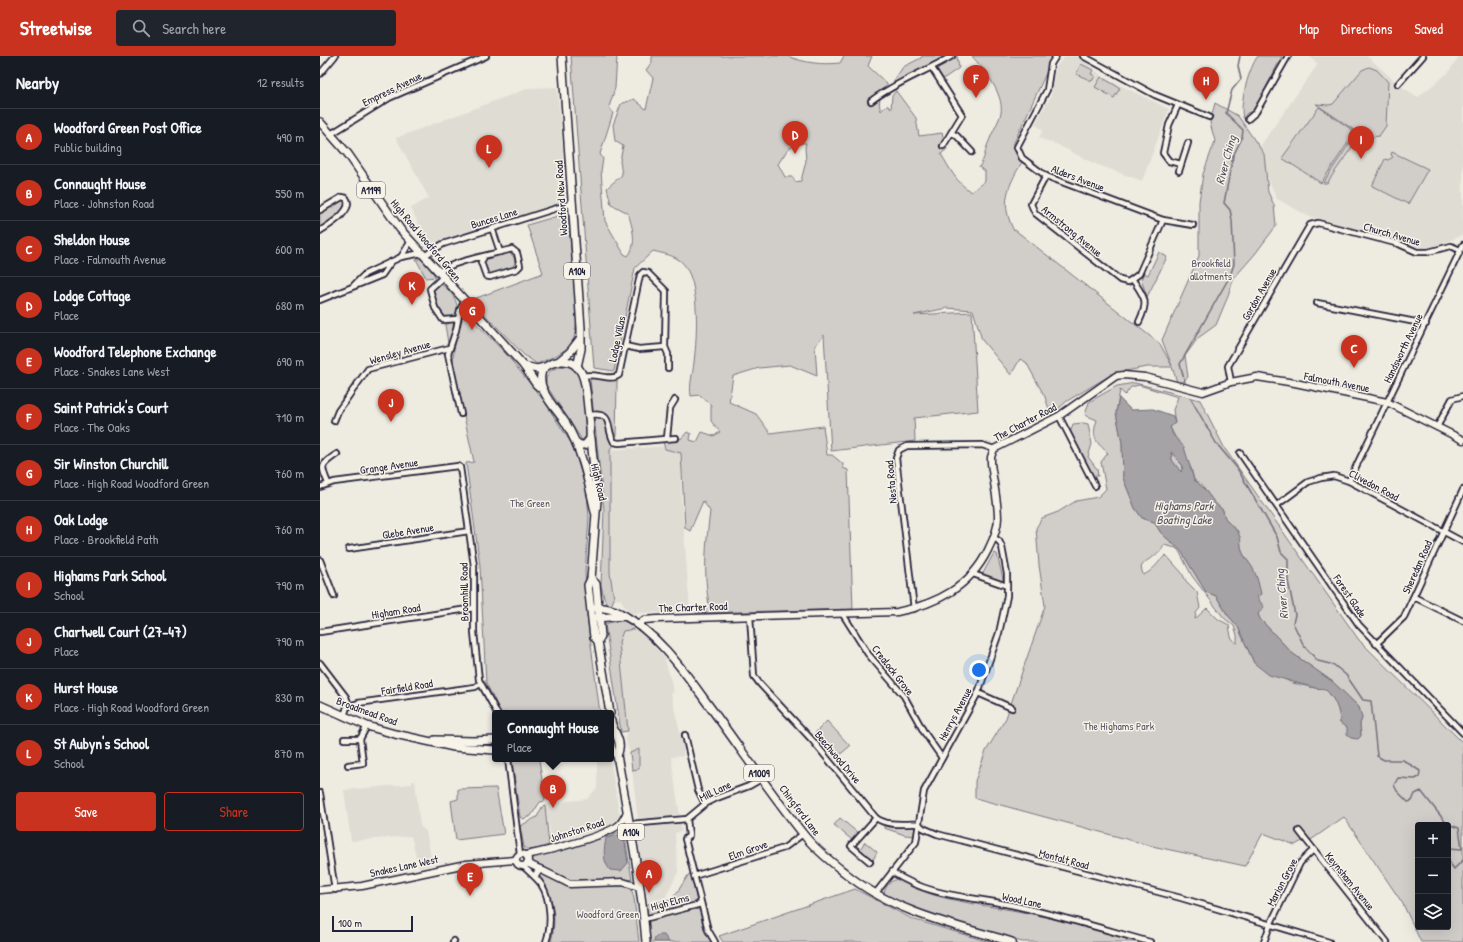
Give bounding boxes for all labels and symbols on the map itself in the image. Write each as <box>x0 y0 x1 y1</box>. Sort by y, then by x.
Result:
pin: F <box>963 65 989 98</box>
pin: H <box>1193 67 1219 100</box>
street label: Empress Avenue <box>360 68 425 109</box>
pin: D <box>782 121 808 154</box>
pin: I <box>1348 126 1374 159</box>
water label: River Ching <box>1211 133 1240 186</box>
pin: L <box>476 135 502 168</box>
street label: Woodford New Road <box>551 159 571 236</box>
street label: Alders Avenue <box>1049 161 1107 195</box>
road number: A1199 <box>357 182 385 198</box>
street label: High Road Woodford Green <box>388 196 464 284</box>
street label: Armstrong Avenue <box>1039 202 1106 260</box>
street label: Bunces Lane <box>469 204 520 232</box>
street label: Church Avenue <box>1362 219 1423 249</box>
park label: Brookfield allotments <box>1190 256 1232 283</box>
road number: A104 <box>564 263 590 279</box>
street label: Gordon Avenue <box>1238 265 1280 323</box>
pin: K <box>399 272 425 305</box>
pin: G <box>459 297 485 330</box>
street label: Handsworth Avenue <box>1380 310 1426 385</box>
street label: Lodge Villas <box>605 315 629 363</box>
pin: C <box>1341 335 1367 368</box>
street label: Wensley Avenue <box>368 336 433 367</box>
street label: Falmouth Avenue <box>1302 369 1372 395</box>
pin: J <box>378 389 404 422</box>
street label: The Charter Road <box>991 399 1059 444</box>
street label: Grange Avenue <box>359 455 420 477</box>
street label: Nesta Road <box>882 459 900 504</box>
street label: High Road <box>588 462 610 503</box>
street label: Clivedon Road <box>1347 466 1402 504</box>
park label: The Green <box>510 496 550 510</box>
water label: Highams Park Boating Lake <box>1154 497 1215 528</box>
street label: Glebe Avenue <box>381 520 435 542</box>
street label: Sheredan Road <box>1399 538 1435 596</box>
street label: Broomhill Road <box>456 562 472 621</box>
water label: River Ching <box>1271 568 1292 620</box>
street label: Forest Glade <box>1330 571 1370 621</box>
street label: The Charter Road <box>658 599 728 615</box>
street label: Higham Road <box>370 600 422 622</box>
street label: Crealock Grove <box>869 642 917 699</box>
your location <box>969 660 989 680</box>
street label: Fairfield Road <box>379 676 434 698</box>
street label: Henrys Avenue <box>935 685 975 743</box>
street label: Broadmead Road <box>335 693 400 729</box>
park label: The Highams Park <box>1084 719 1155 733</box>
street label: Beechwood Drive <box>812 728 865 787</box>
road number: A1009 <box>744 765 774 781</box>
pin: B <box>540 775 566 808</box>
street label: Mill Lane <box>697 777 734 805</box>
street label: Chingford Lane <box>776 782 824 839</box>
street label: Johnston Road <box>548 814 607 845</box>
road number: A104 <box>618 824 644 840</box>
street label: Elm Grove <box>727 837 770 863</box>
street label: Montalt Road <box>1037 846 1091 873</box>
street label: Keynsham Avenue <box>1322 849 1378 913</box>
street label: Snakes Lane West <box>369 852 440 880</box>
street label: Marion Grove <box>1264 855 1301 908</box>
pin: A <box>636 860 662 893</box>
pin: E <box>457 863 483 896</box>
street label: Wood Lane <box>1001 889 1044 911</box>
street label: High Elms <box>649 890 691 914</box>
park label: Woodford Green <box>577 907 639 921</box>
scale bar <box>332 914 413 933</box>

